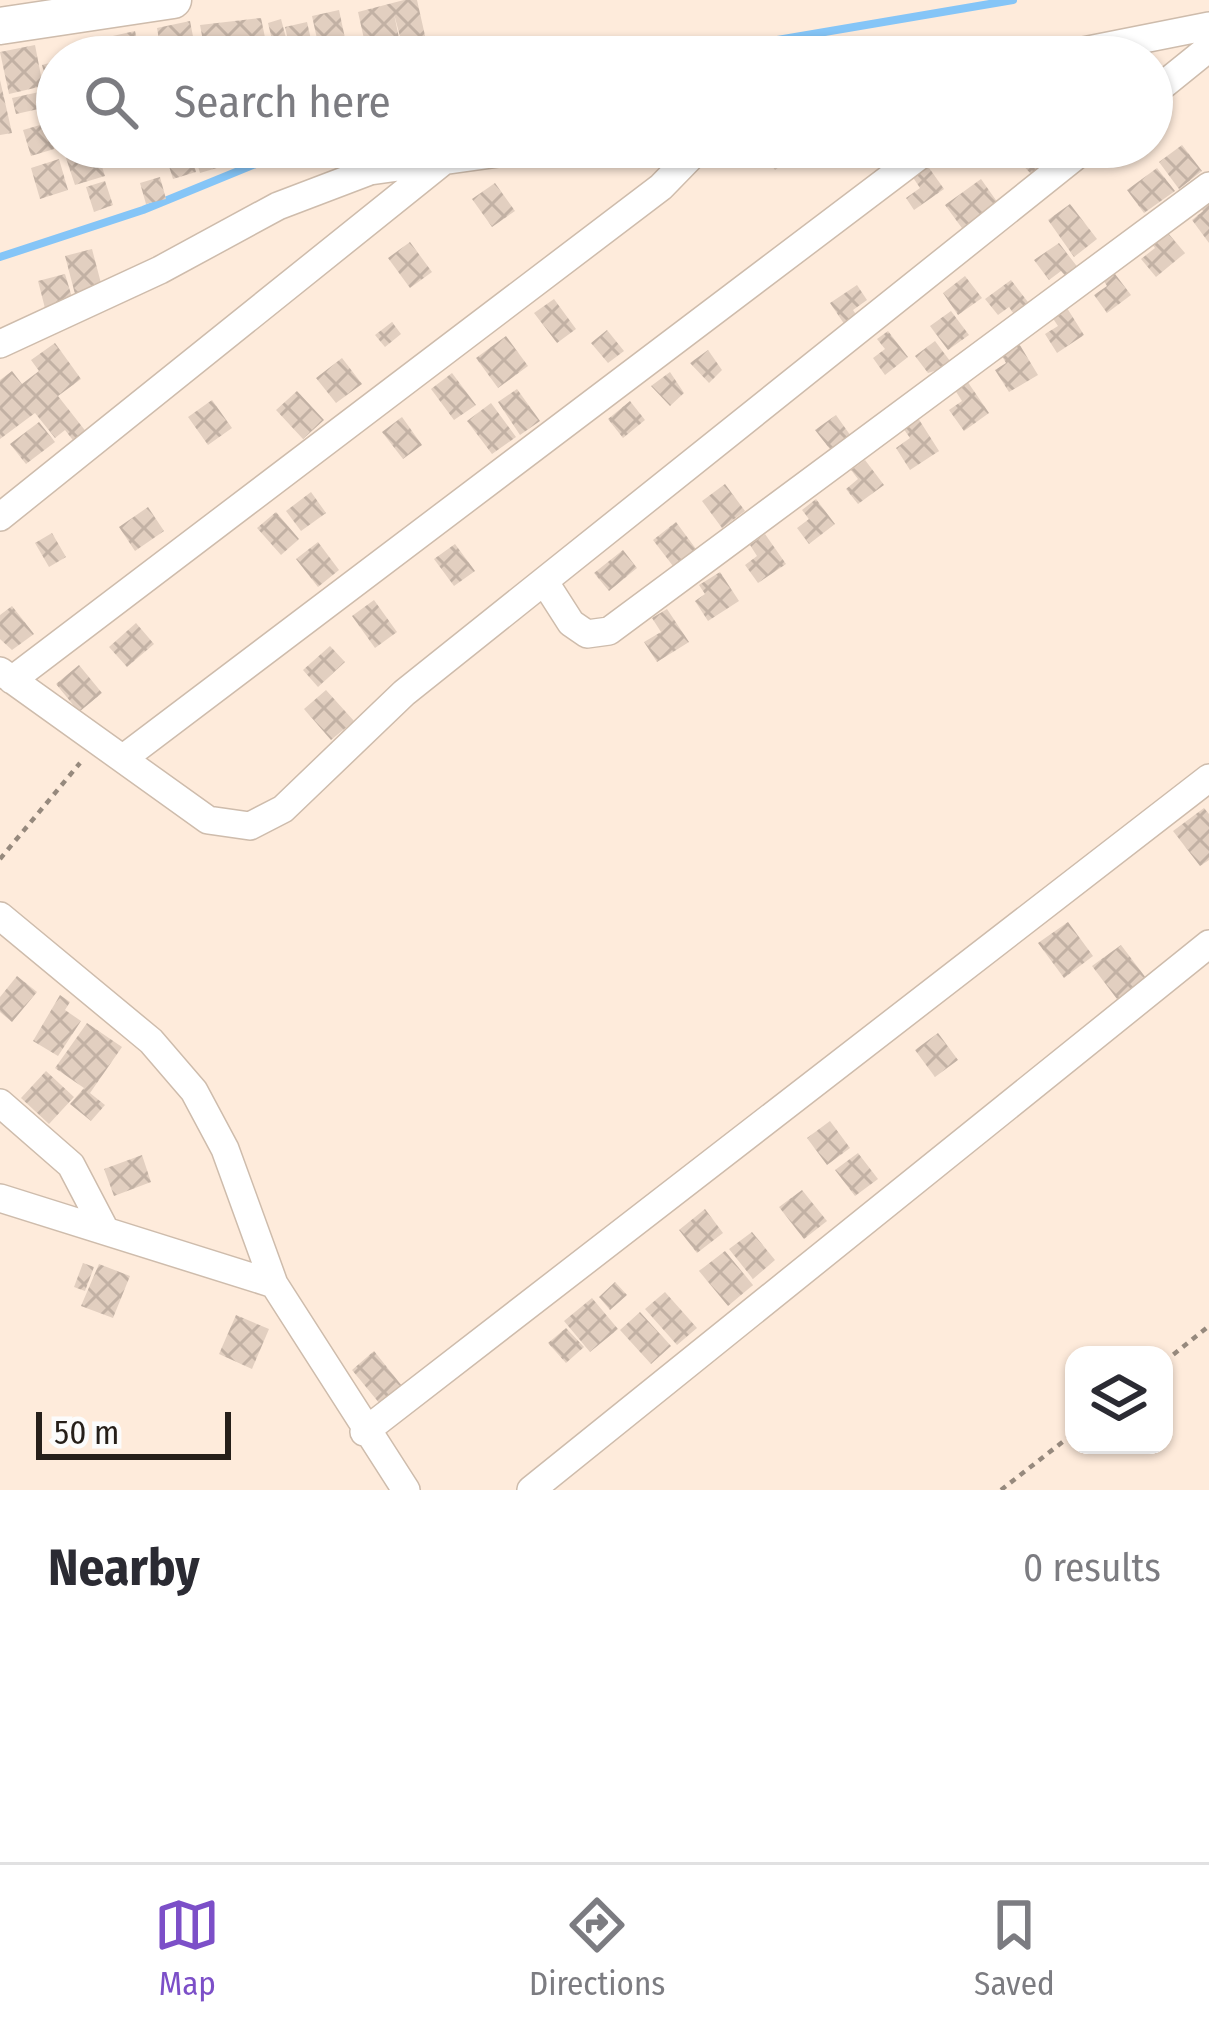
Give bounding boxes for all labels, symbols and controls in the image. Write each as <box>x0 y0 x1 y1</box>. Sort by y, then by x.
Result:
search box <box>36 36 1173 168</box>
icon: search <box>78 69 144 135</box>
text: Search here <box>174 75 391 129</box>
map controls <box>1065 1346 1173 1454</box>
button: layers <box>1065 1346 1173 1454</box>
scale bar <box>36 1406 231 1459</box>
text: 50 m <box>54 1413 119 1453</box>
text: Nearby <box>48 1537 200 1599</box>
text: 0 results <box>1023 1545 1161 1591</box>
tab: Map <box>154 1892 220 2004</box>
tab: Directions <box>529 1892 665 2004</box>
tab: Saved <box>974 1892 1055 2004</box>

